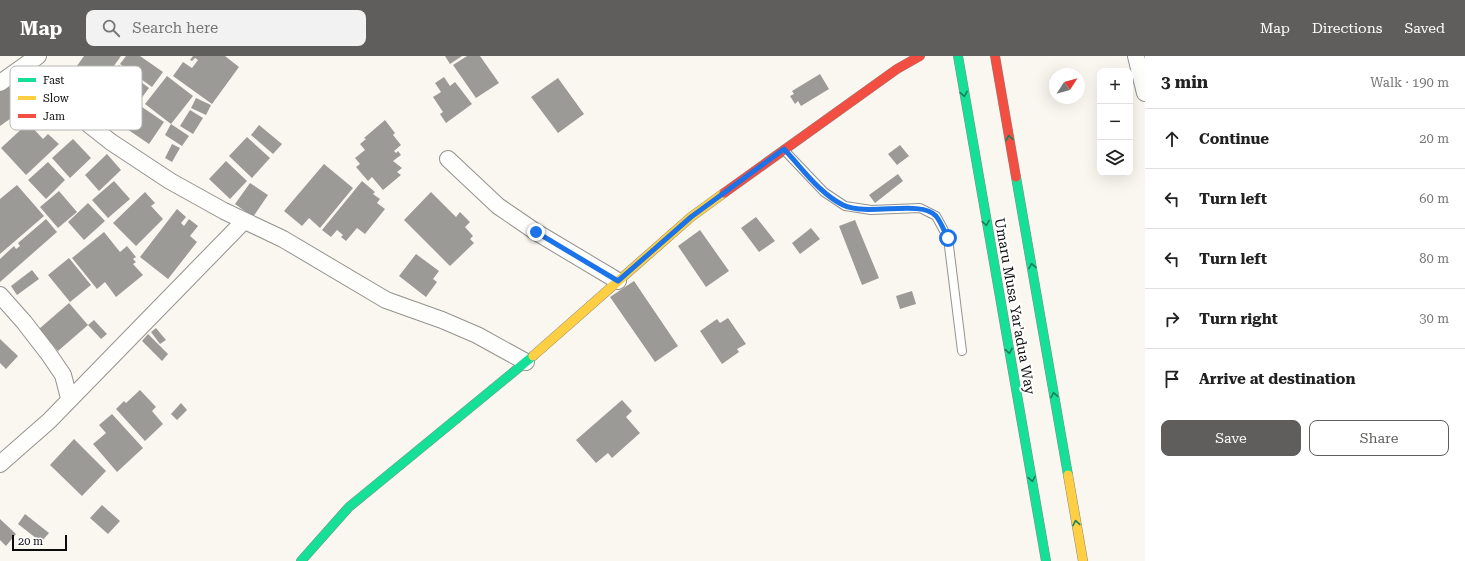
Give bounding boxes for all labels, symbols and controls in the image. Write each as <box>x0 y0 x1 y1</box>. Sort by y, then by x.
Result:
search box <box>86 10 366 46</box>
text: Map <box>20 17 62 40</box>
icon: search <box>100 17 122 39</box>
text: Search here <box>132 19 218 37</box>
text: Map <box>1260 20 1290 36</box>
text: Directions <box>1312 20 1382 36</box>
text: Saved <box>1404 20 1445 36</box>
legend <box>10 66 142 130</box>
north arrow <box>1049 68 1085 104</box>
map controls <box>1097 68 1133 176</box>
button: + <box>1097 68 1133 104</box>
text: 3 min <box>1161 72 1208 92</box>
text: Fast <box>43 74 64 87</box>
text: Walk · 190 m <box>1370 75 1449 90</box>
one-way arrow <box>959 91 968 98</box>
text: Slow <box>43 92 70 105</box>
button: − <box>1097 104 1133 140</box>
text: Jam <box>43 110 65 123</box>
icon: ahead <box>1161 128 1183 150</box>
text: Continue <box>1199 130 1269 148</box>
text: 20 m <box>1419 131 1449 146</box>
one-way arrow <box>1006 135 1014 141</box>
button: layers <box>1097 140 1133 176</box>
icon: left <box>1161 188 1183 210</box>
text: Turn left <box>1199 190 1267 208</box>
text: 60 m <box>1419 191 1449 206</box>
street label: Umaru Musa Yar'adua Way <box>992 216 1039 396</box>
one-way arrow <box>981 219 990 226</box>
route end <box>527 223 545 241</box>
route start <box>939 229 957 247</box>
icon: left <box>1161 248 1183 270</box>
text: Turn left <box>1199 250 1267 268</box>
text: 80 m <box>1419 251 1449 266</box>
one-way arrow <box>1028 263 1037 270</box>
icon: right <box>1161 308 1183 330</box>
text: Turn right <box>1199 310 1278 328</box>
text: 30 m <box>1419 311 1449 326</box>
one-way arrow <box>1004 347 1013 354</box>
icon: arrive <box>1161 368 1183 390</box>
text: Arrive at destination <box>1199 370 1355 388</box>
one-way arrow <box>1050 391 1059 398</box>
button: Save <box>1161 420 1301 456</box>
button: Share <box>1309 420 1449 456</box>
one-way arrow <box>1027 475 1035 482</box>
one-way arrow <box>1073 519 1081 526</box>
scale bar <box>12 533 67 552</box>
text: 20 m <box>18 535 43 548</box>

